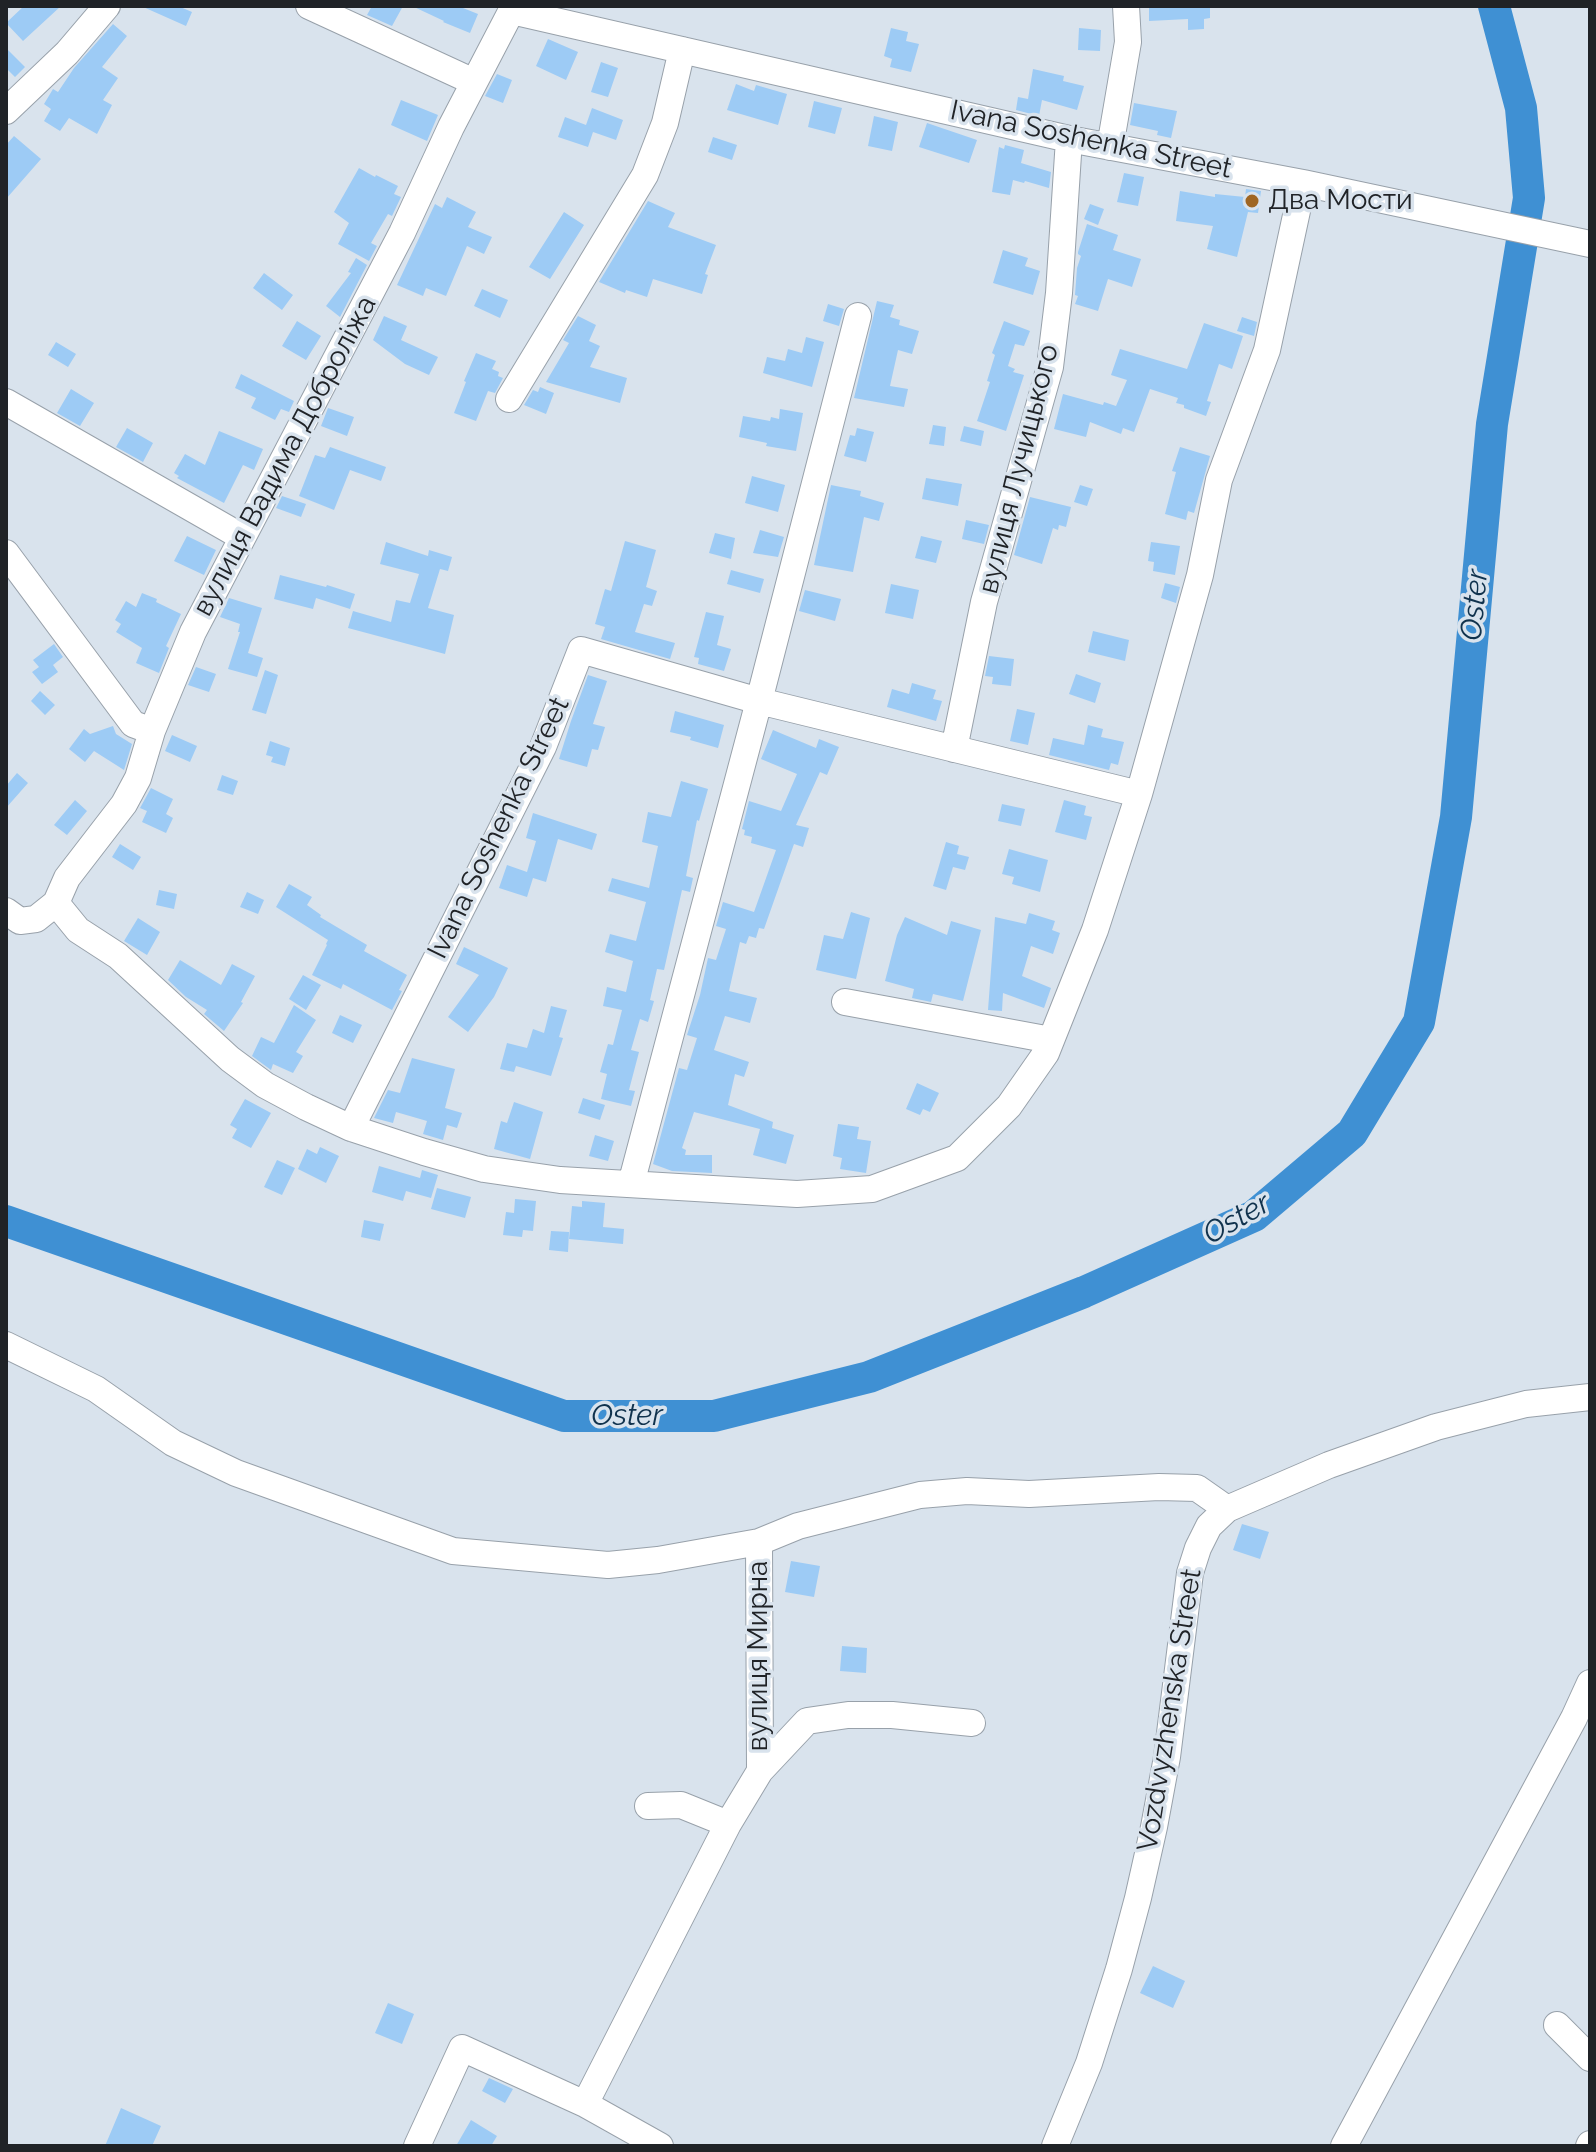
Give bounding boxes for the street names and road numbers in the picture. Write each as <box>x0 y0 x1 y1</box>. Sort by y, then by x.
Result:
street label: Ivana Soshenka Street <box>947 94 1235 186</box>
street label: вулиця Вадима Доброліжа <box>186 290 384 622</box>
street label: вулиця Лучицького <box>972 341 1066 597</box>
street label: Ivana Soshenka Street <box>421 692 577 964</box>
street label: вулиця Мирна <box>742 1561 776 1751</box>
street label: Vozdvyzhenska Street <box>1131 1566 1209 1854</box>

